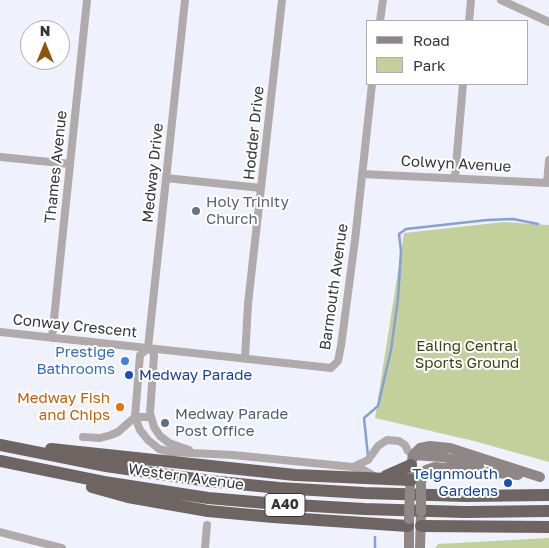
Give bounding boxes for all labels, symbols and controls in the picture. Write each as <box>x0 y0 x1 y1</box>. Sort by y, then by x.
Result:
north arrow <box>20 20 70 70</box>
legend <box>366 20 529 85</box>
text: N <box>40 22 50 39</box>
text: Road <box>413 31 450 49</box>
text: Park <box>413 56 445 74</box>
street label: Hodder Drive <box>240 85 268 181</box>
street label: Thames Avenue <box>41 110 71 224</box>
street label: Medway Drive <box>139 122 167 224</box>
street label: Colwyn Avenue <box>400 152 512 176</box>
place label: Holy Trinity Church <box>206 193 289 228</box>
marker: Holy Trinity Church <box>190 205 202 217</box>
street label: Barmouth Avenue <box>316 223 352 351</box>
street label: Conway Crescent <box>12 311 138 341</box>
park label: Ealing Central Sports Ground <box>415 337 519 372</box>
place label: Prestige Bathrooms <box>36 343 115 378</box>
marker: Prestige Bathrooms <box>119 355 131 367</box>
place label: Medway Parade <box>139 366 252 384</box>
marker: Medway Parade <box>123 369 135 381</box>
place label: Medway Fish and Chips <box>17 389 110 424</box>
marker: Medway Fish and Chips <box>114 401 126 413</box>
place label: Medway Parade Post Office <box>175 405 288 440</box>
marker: Medway Parade Post Office <box>159 417 171 429</box>
street label: Western Avenue <box>127 460 245 494</box>
place label: Teignmouth Gardens <box>412 465 498 500</box>
marker: Teignmouth Gardens <box>502 477 514 489</box>
road number: A40 <box>265 494 305 516</box>

